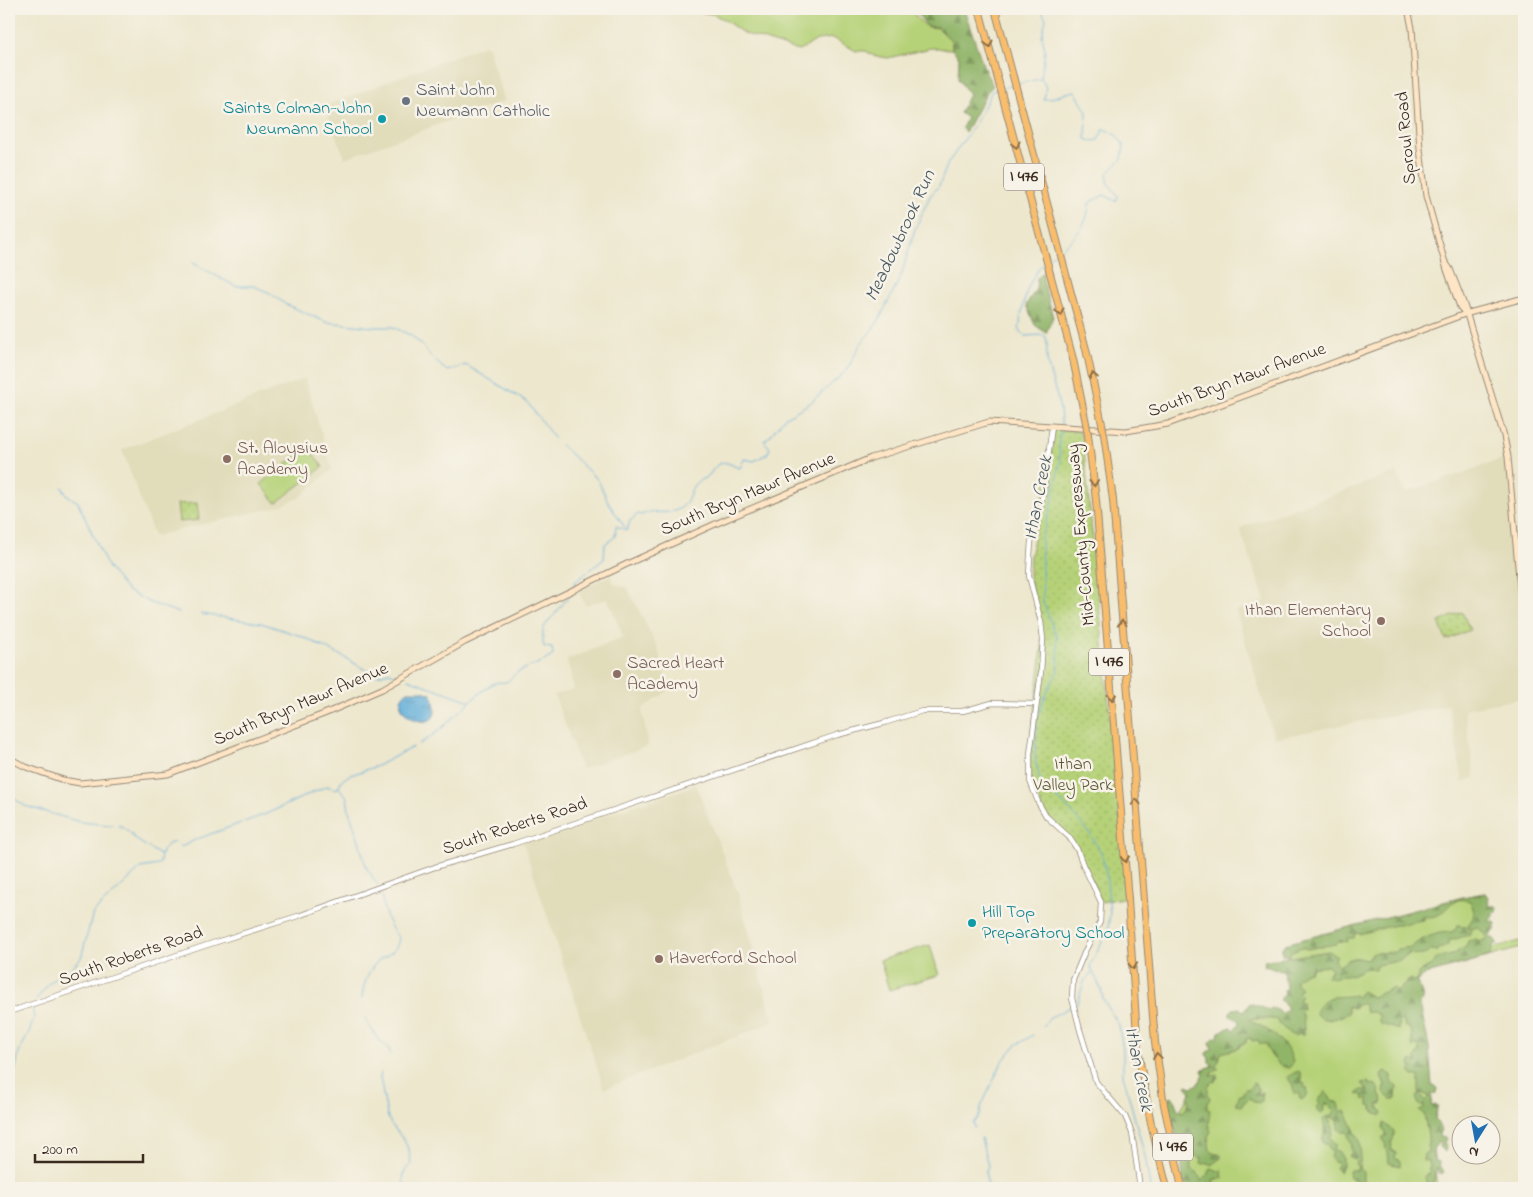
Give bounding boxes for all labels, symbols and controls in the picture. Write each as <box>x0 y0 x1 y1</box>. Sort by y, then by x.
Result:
one-way arrow <box>983 39 993 47</box>
place label: Saint John Neumann Catholic <box>416 78 550 125</box>
street label: Sproul Road <box>1390 90 1424 186</box>
marker: Saint John Neumann Catholic <box>400 95 412 107</box>
place label: Saints Colman-John Neumann School <box>223 96 372 143</box>
marker: Saints Colman-John Neumann School <box>376 113 388 125</box>
one-way arrow <box>1010 141 1020 149</box>
road number: I 476 <box>1004 163 1044 190</box>
water label: Meadowbrook Run <box>859 165 943 306</box>
one-way arrow <box>1054 307 1065 316</box>
street label: South Bryn Mawr Avenue <box>1144 336 1331 425</box>
one-way arrow <box>1088 372 1099 381</box>
place label: St. Aloysius Academy <box>237 436 328 483</box>
street label: Mid-County Expressway <box>1061 443 1103 627</box>
street label: South Bryn Mawr Avenue <box>657 446 840 544</box>
marker: St. Aloysius Academy <box>221 453 233 465</box>
water label: Ithan Creek <box>1018 453 1061 543</box>
one-way arrow <box>1088 479 1099 487</box>
place label: Ithan Elementary School <box>1245 598 1371 645</box>
marker: Ithan Elementary School <box>1375 615 1387 627</box>
one-way arrow <box>1117 618 1128 626</box>
road number: I 476 <box>1089 649 1129 676</box>
place label: Sacred Heart Academy <box>627 651 724 698</box>
street label: South Bryn Mawr Avenue <box>210 656 393 754</box>
marker: Sacred Heart Academy <box>611 668 623 680</box>
one-way arrow <box>1106 694 1117 702</box>
park label: Ithan Valley Park <box>1032 752 1113 799</box>
street label: South Roberts Road <box>439 791 591 863</box>
one-way arrow <box>1130 798 1141 806</box>
one-way arrow <box>1119 856 1130 864</box>
place label: Hill Top Preparatory School <box>982 900 1125 947</box>
marker: Hill Top Preparatory School <box>966 917 978 929</box>
street label: South Roberts Road <box>55 920 207 994</box>
place label: Haverford School <box>669 946 796 972</box>
marker: Haverford School <box>653 953 665 965</box>
one-way arrow <box>1127 963 1138 971</box>
water label: Ithan Creek <box>1117 1024 1160 1114</box>
one-way arrow <box>1152 1052 1163 1060</box>
north arrow <box>1450 1114 1500 1164</box>
scale bar <box>35 1132 142 1164</box>
road number: I 476 <box>1153 1134 1193 1160</box>
text: 200 m <box>42 1139 78 1161</box>
text: N <box>1467 1140 1480 1162</box>

